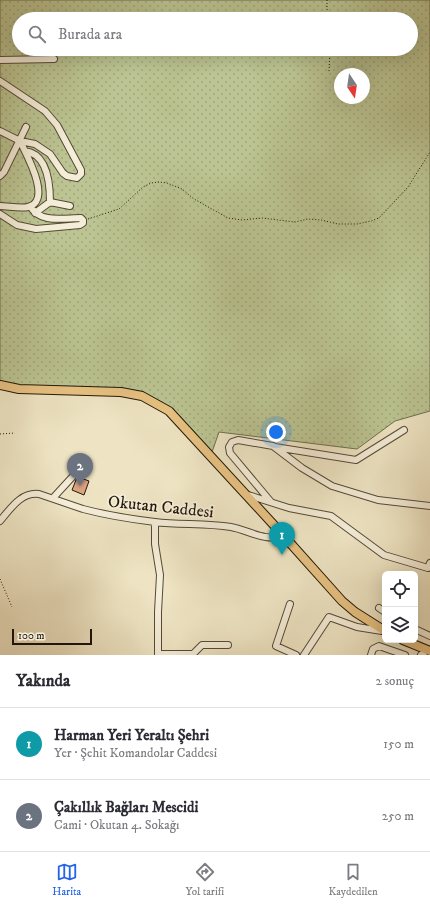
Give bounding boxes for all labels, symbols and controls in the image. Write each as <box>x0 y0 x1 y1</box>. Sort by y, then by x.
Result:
search box <box>12 12 418 56</box>
icon: search <box>26 23 48 45</box>
text: Burada ara <box>58 25 122 44</box>
north arrow <box>334 68 370 104</box>
your location <box>266 422 286 442</box>
pin: 2 <box>67 453 93 486</box>
street label: Okutan Caddesi <box>107 491 215 523</box>
pin: 1 <box>269 522 295 555</box>
map controls <box>382 571 418 643</box>
button: locate <box>382 571 418 607</box>
button: layers <box>382 607 418 643</box>
scale bar <box>12 627 92 646</box>
text: 100 m <box>18 629 44 643</box>
text: Yakında <box>16 670 70 692</box>
text: 2 sonuç <box>376 673 414 689</box>
text: Harman Yeri Yeraltı Şehri <box>54 726 209 745</box>
text: 1 <box>27 736 31 752</box>
text: 150 m <box>383 736 414 752</box>
text: Yer · Şehit Komandolar Caddesi <box>54 745 217 761</box>
text: Çakıllık Bağları Mescidi <box>54 798 198 817</box>
text: 2 <box>26 808 32 824</box>
text: 250 m <box>382 808 414 824</box>
text: Cami · Okutan 4. Sokağı <box>54 817 179 833</box>
tab: Harita <box>52 861 81 899</box>
tab: Yol tarifi <box>185 861 224 899</box>
tab: Kaydedilen <box>328 861 378 899</box>

